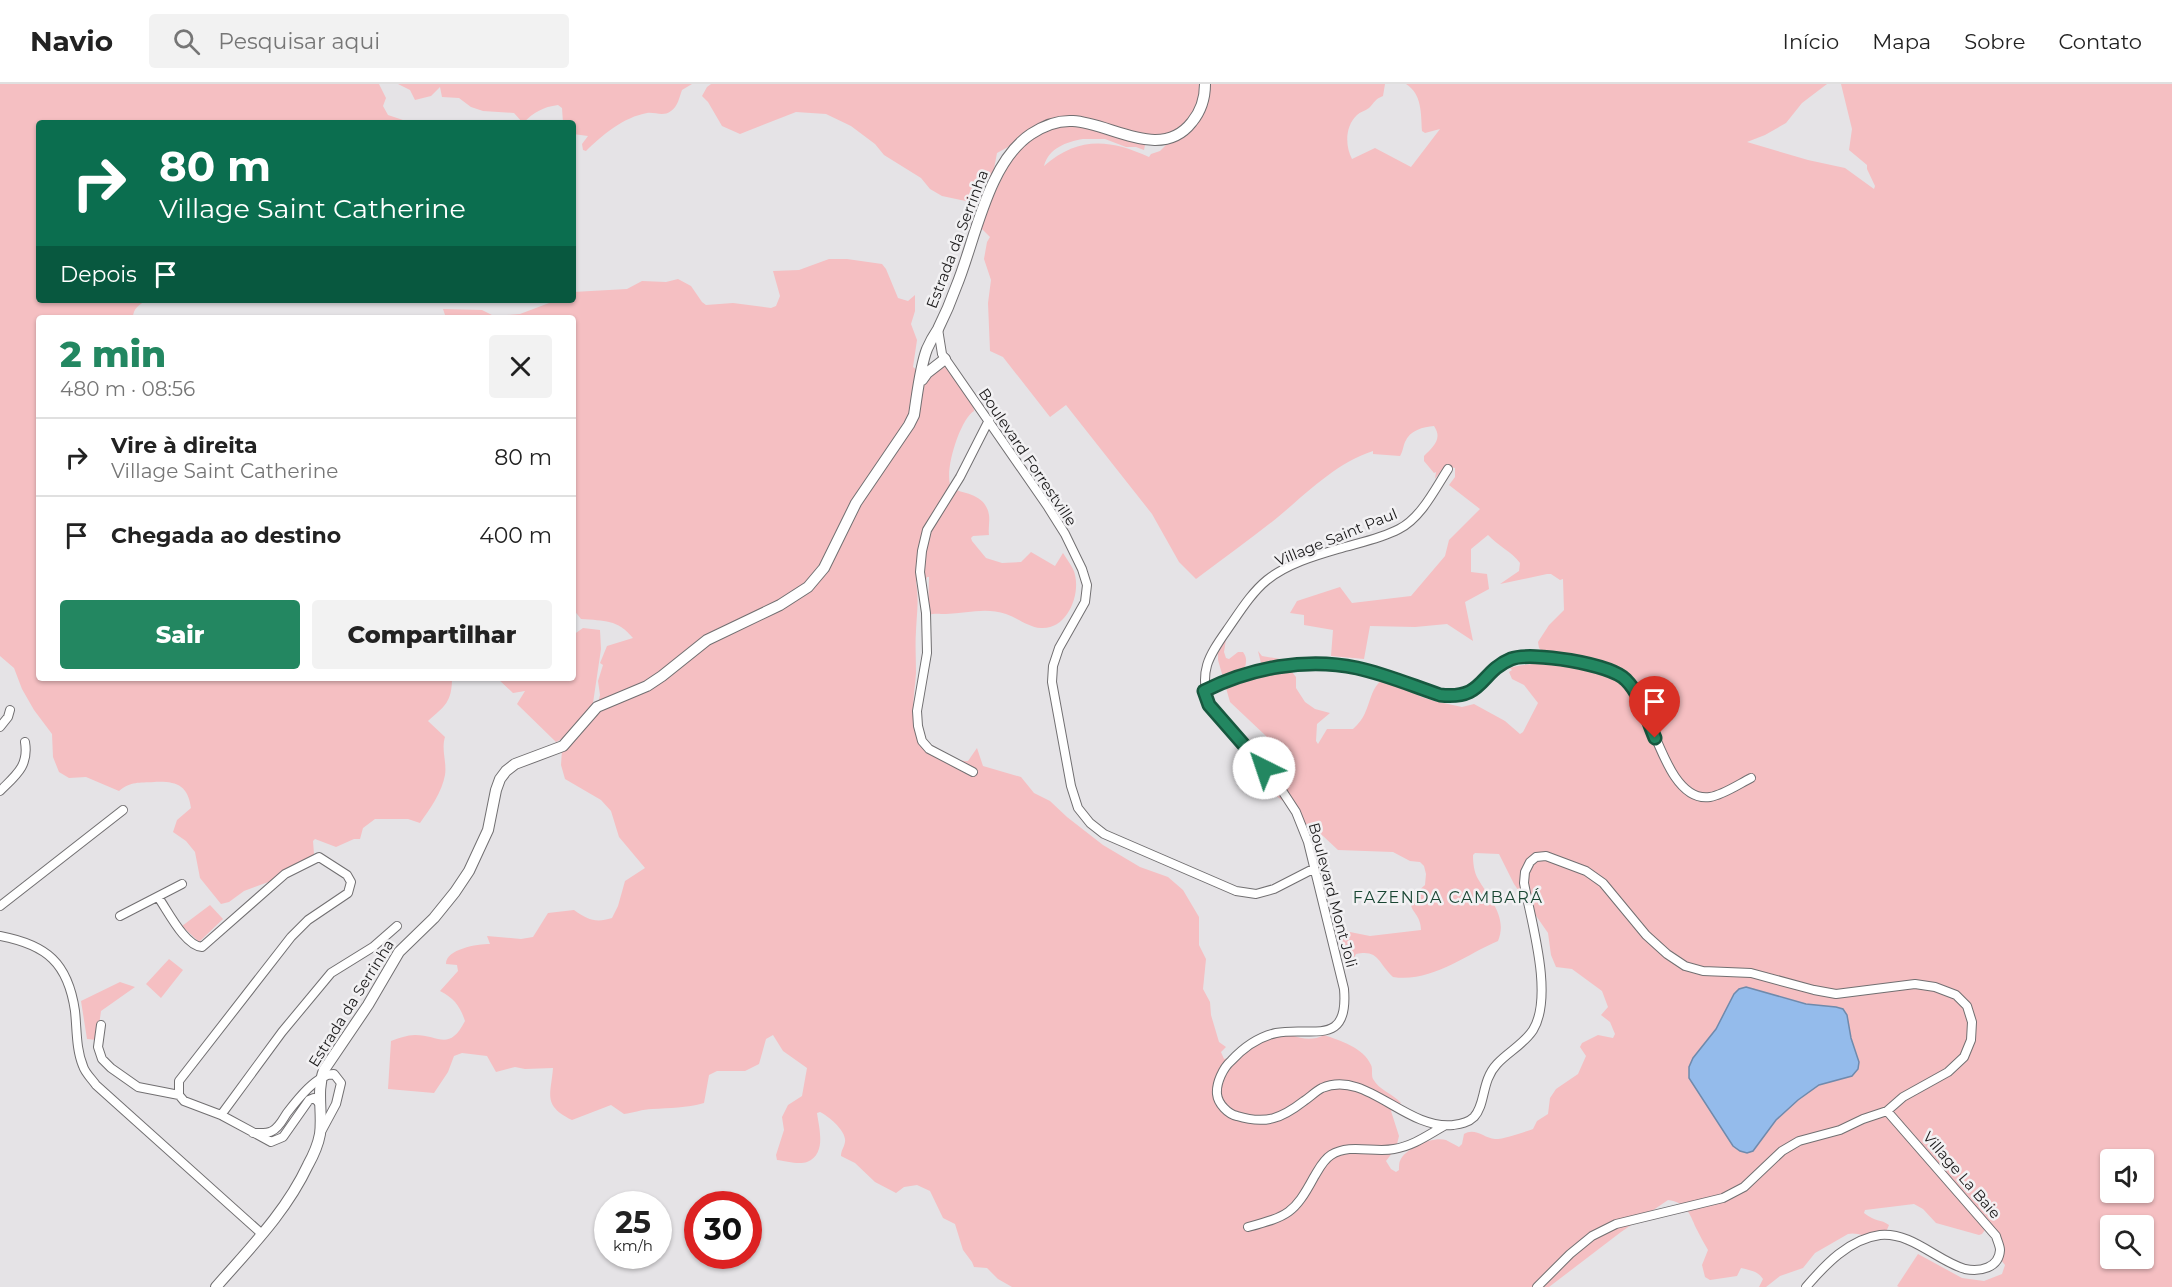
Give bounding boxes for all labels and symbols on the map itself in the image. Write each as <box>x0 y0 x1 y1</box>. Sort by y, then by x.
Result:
street label: Estrada da Serrinha <box>922 167 992 311</box>
street label: Boulevard Forrestville <box>975 384 1081 530</box>
street label: Village Saint Paul <box>1272 504 1400 570</box>
pin <box>1629 676 1680 738</box>
position arrow <box>1232 736 1296 800</box>
street label: Boulevard Mont Joli <box>1305 820 1361 970</box>
district label: FAZENDA CAMBARÁ <box>1353 888 1543 907</box>
street label: Estrada da Serrinha <box>304 936 398 1070</box>
street label: Village La Baie <box>1919 1128 2005 1222</box>
speed limit sign: 30 <box>684 1191 762 1269</box>

